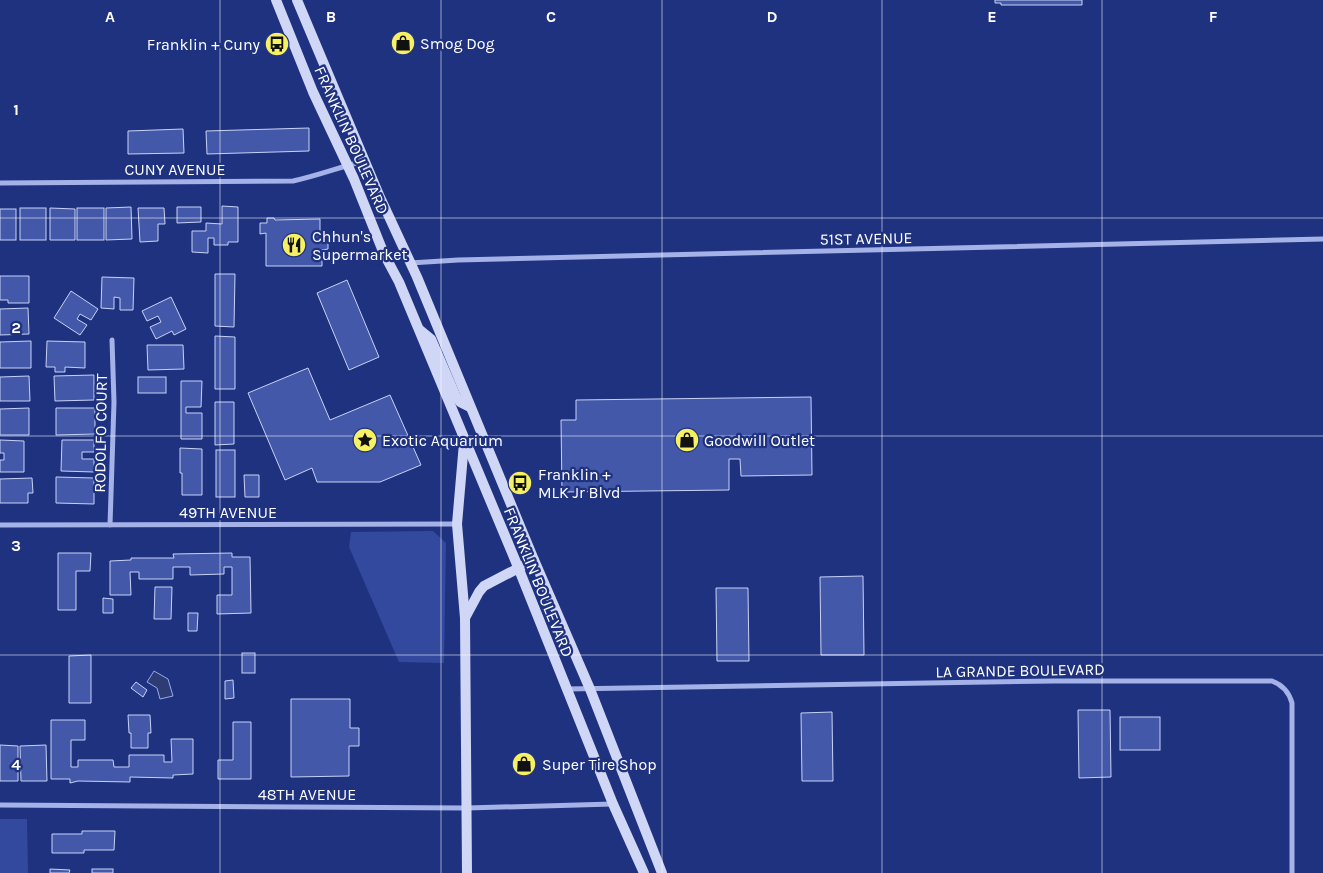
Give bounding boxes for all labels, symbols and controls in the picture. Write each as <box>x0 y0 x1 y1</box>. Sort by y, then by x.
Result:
text: A <box>105 7 115 26</box>
text: B <box>326 7 336 26</box>
text: C <box>546 7 556 26</box>
text: D <box>767 7 778 26</box>
text: E <box>987 7 997 26</box>
text: F <box>1209 7 1218 26</box>
shop icon: Smog Dog <box>390 30 416 56</box>
bus stop icon: Franklin + Cuny <box>264 31 290 57</box>
place label: Smog Dog <box>420 34 495 53</box>
place label: Franklin + Cuny <box>147 35 261 54</box>
street label: FRANKLIN BOULEVARD <box>310 63 393 217</box>
text: 1 <box>13 100 19 119</box>
street label: CUNY AVENUE <box>125 160 225 179</box>
place label: Chhun's Supermarket <box>312 227 408 264</box>
street label: 51ST AVENUE <box>819 228 913 249</box>
restaurant icon: Chhun's Supermarket <box>281 232 307 258</box>
text: 2 <box>11 318 21 337</box>
street label: RODOLFO COURT <box>90 373 111 493</box>
place icon: Exotic Aquarium <box>352 427 378 453</box>
shop icon: Goodwill Outlet <box>674 427 700 453</box>
place label: Exotic Aquarium <box>382 431 503 450</box>
place label: Goodwill Outlet <box>704 431 815 450</box>
place label: Franklin + MLK Jr Blvd <box>538 465 621 502</box>
bus stop icon: Franklin + MLK Jr Blvd <box>507 470 533 496</box>
street label: 49TH AVENUE <box>179 503 277 522</box>
street label: FRANKLIN BOULEVARD <box>500 504 577 660</box>
text: 3 <box>11 536 21 555</box>
street label: LA GRANDE BOULEVARD <box>935 660 1105 681</box>
shop icon: Super Tire Shop <box>511 751 537 777</box>
text: 4 <box>11 755 21 774</box>
place label: Super Tire Shop <box>542 755 657 774</box>
street label: 48TH AVENUE <box>258 785 356 804</box>

